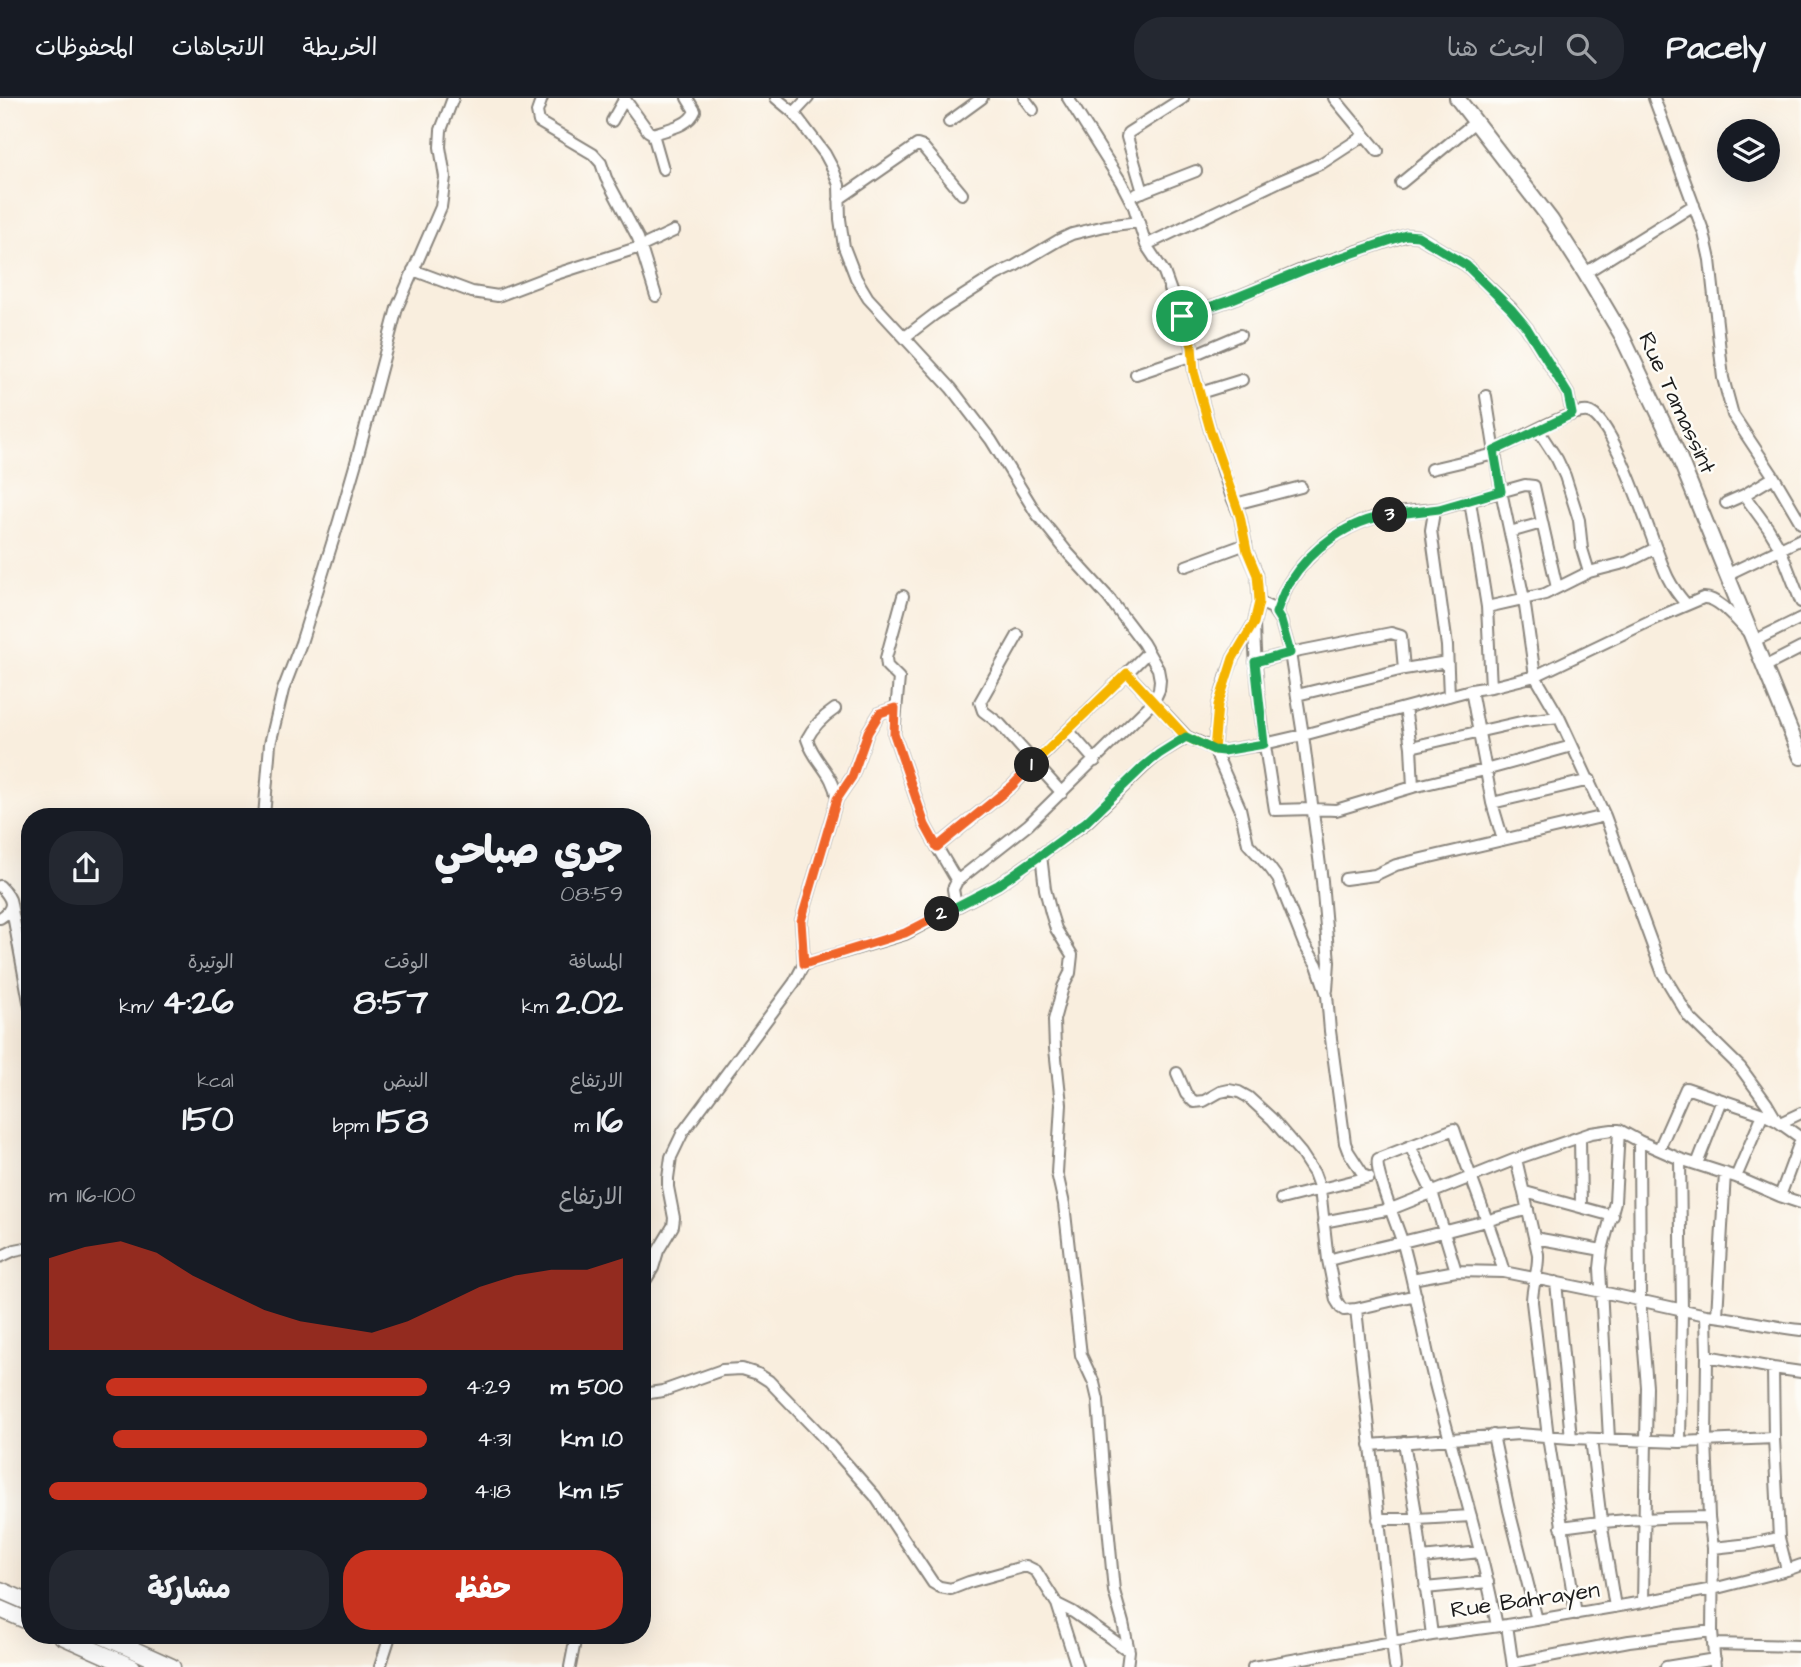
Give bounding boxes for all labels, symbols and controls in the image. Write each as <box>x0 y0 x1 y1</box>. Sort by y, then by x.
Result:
search box <box>1134 17 1624 80</box>
text: Pacely <box>1666 25 1766 71</box>
icon: search <box>1562 29 1600 67</box>
text: ابحث هنا <box>1447 30 1544 66</box>
text: المحفوظات <box>35 31 134 65</box>
text: الاتجاهات <box>172 31 265 65</box>
text: الخريطة <box>303 31 377 65</box>
map controls <box>1717 119 1780 182</box>
button: layers <box>1717 119 1780 182</box>
pin <box>1152 286 1212 346</box>
icon: arrive <box>1163 297 1201 335</box>
street label: Rue Tamassint <box>1630 327 1724 480</box>
pin: 3 <box>1372 498 1408 532</box>
text: 3 <box>1385 501 1394 528</box>
pin: 1 <box>1014 748 1050 782</box>
text: 1 <box>1030 751 1033 778</box>
text: جري صباحي <box>434 826 623 878</box>
button: share <box>49 831 123 905</box>
text: 08:59 <box>560 878 623 910</box>
pin: 2 <box>925 896 960 932</box>
text: 2 <box>936 900 947 927</box>
text: الوتيرة <box>188 949 234 976</box>
text: الوقت <box>384 949 428 976</box>
text: المسافة <box>569 949 623 976</box>
text: 4:26 <box>162 978 234 1027</box>
text: 8:57 <box>353 978 428 1027</box>
text: 2.02 <box>556 978 623 1027</box>
text: /km <box>119 994 162 1021</box>
text: km <box>522 994 556 1021</box>
text: kcal <box>197 1068 234 1095</box>
text: النبض <box>383 1068 428 1095</box>
text: الارتفاع <box>570 1068 623 1095</box>
text: 150 <box>182 1095 234 1144</box>
text: 158 <box>376 1097 428 1146</box>
text: 16 <box>597 1097 623 1146</box>
text: bpm <box>333 1113 376 1140</box>
text: m <box>574 1113 597 1140</box>
text: 100–116 m <box>49 1179 136 1211</box>
text: الارتفاع <box>559 1181 623 1213</box>
text: 4:29 <box>465 1371 511 1403</box>
text: 500 m <box>551 1371 623 1403</box>
text: 4:31 <box>477 1423 511 1455</box>
text: 1.0 km <box>561 1423 623 1455</box>
text: 4:18 <box>474 1475 511 1507</box>
text: 1.5 km <box>559 1475 623 1507</box>
button: مشاركة <box>49 1550 329 1630</box>
button: حفظ <box>343 1550 623 1630</box>
street label: Rue Bahrayen <box>1448 1574 1602 1627</box>

